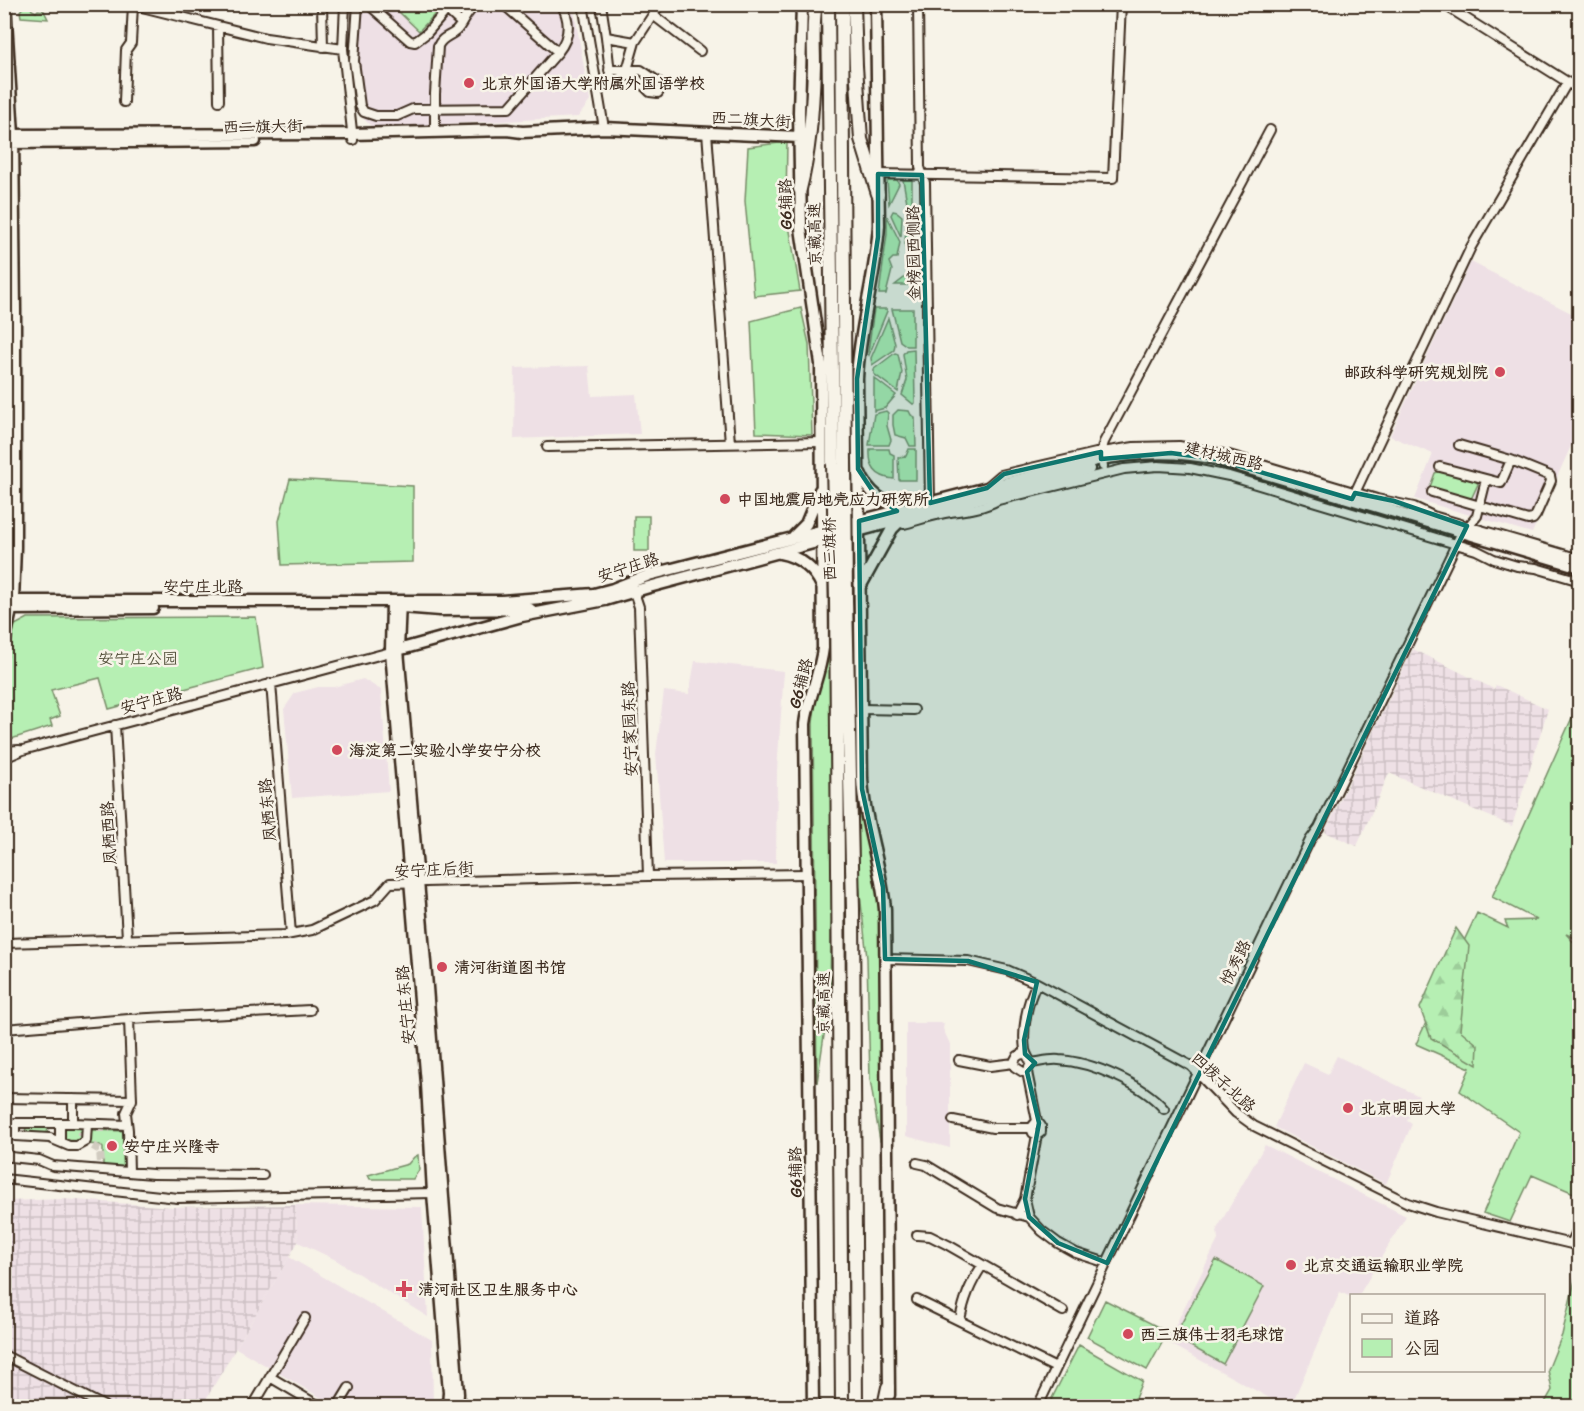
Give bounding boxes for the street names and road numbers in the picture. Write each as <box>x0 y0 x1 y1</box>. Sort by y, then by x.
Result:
street label: 西二旗大街 <box>710 103 792 136</box>
street label: 西二旗大街 <box>223 111 303 142</box>
street label: G6辅路 <box>771 178 800 230</box>
street label: 京藏高速 <box>799 202 830 266</box>
street label: 金榜园西侧路 <box>898 205 929 301</box>
street label: 建材城西路 <box>1182 432 1266 479</box>
street label: 西三旗桥 <box>814 517 845 581</box>
street label: 安宁庄路 <box>593 544 663 591</box>
street label: 安宁庄北路 <box>163 572 243 601</box>
street label: G6辅路 <box>780 655 821 712</box>
street label: 安宁庄路 <box>116 678 186 723</box>
street label: 安宁家园东路 <box>613 680 646 777</box>
street label: 凤栖东路 <box>250 777 285 843</box>
street label: 凤栖西路 <box>92 800 125 866</box>
street label: 安宁庄后街 <box>393 853 475 886</box>
street label: 悦秀路 <box>1212 934 1259 990</box>
street label: 安宁庄东路 <box>388 964 423 1046</box>
street label: 京藏高速 <box>809 971 838 1035</box>
street label: 四拨子北路 <box>1184 1045 1263 1120</box>
street label: G6辅路 <box>781 1146 810 1198</box>

